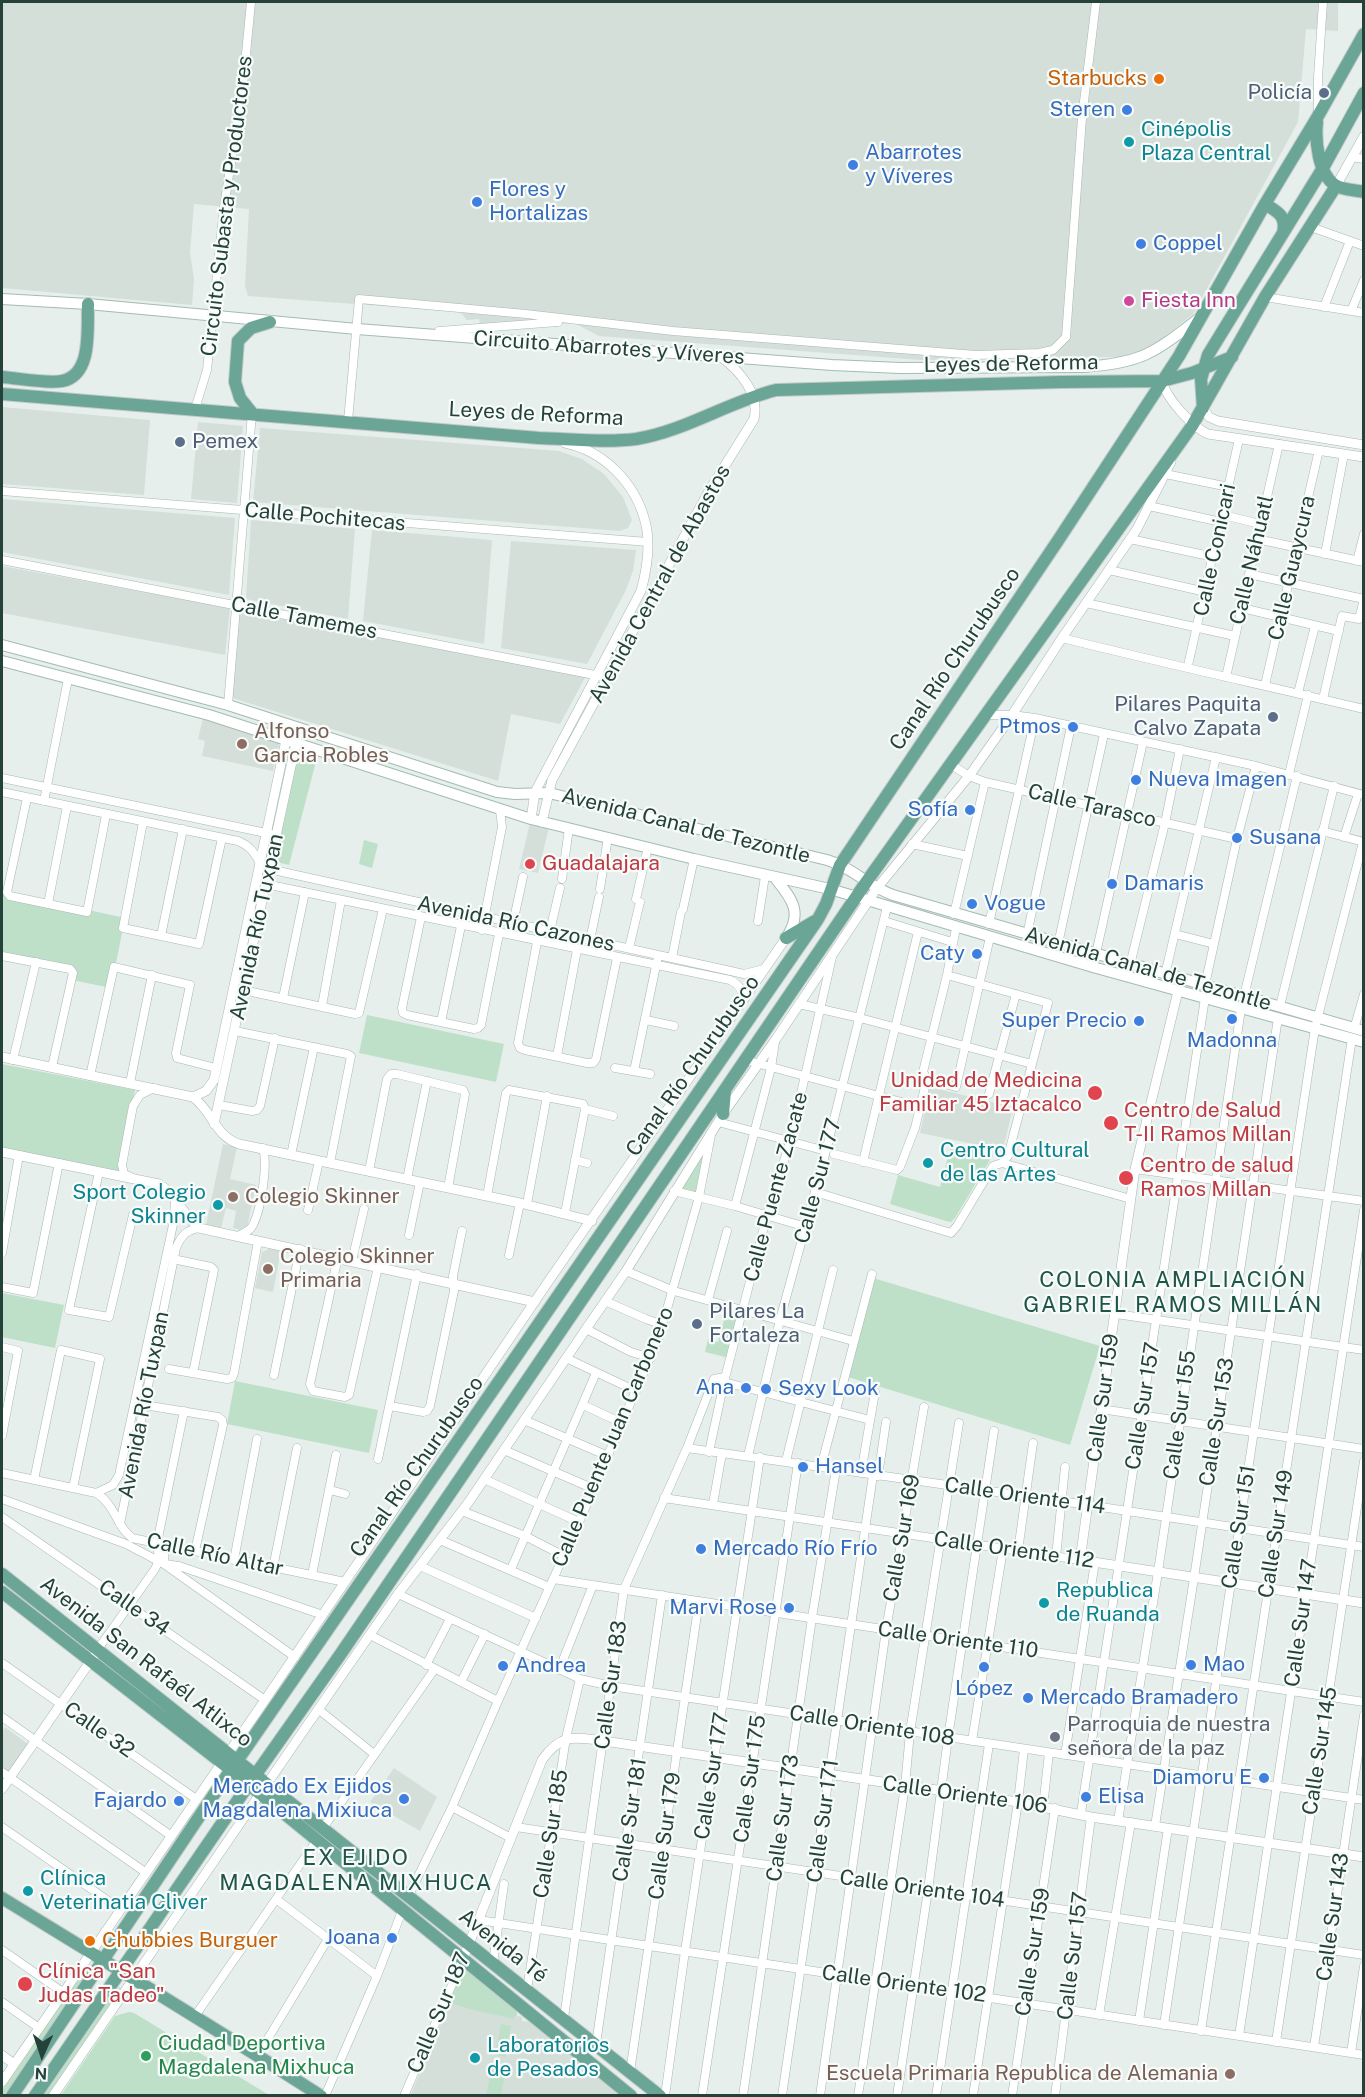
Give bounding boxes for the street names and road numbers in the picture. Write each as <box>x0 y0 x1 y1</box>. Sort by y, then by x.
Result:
street label: Circuito Subasta y Productores <box>196 54 258 358</box>
street label: Circuito Abarrotes y Víveres <box>473 326 745 370</box>
street label: Leyes de Reforma <box>923 350 1099 378</box>
street label: Leyes de Reforma <box>448 397 624 431</box>
street label: Avenida Central de Abastos <box>584 460 736 708</box>
street label: Calle Conicari <box>1189 481 1241 619</box>
street label: Calle Náhuatl <box>1225 493 1279 627</box>
street label: Calle Guaycura <box>1263 493 1321 643</box>
street label: Calle Pochitecas <box>243 497 407 537</box>
street label: Canal Río Churubusco <box>884 563 1026 755</box>
street label: Calle Tamemes <box>229 591 379 645</box>
street label: Calle Tarasco <box>1025 779 1159 833</box>
street label: Avenida Canal de Tezontle <box>559 783 813 869</box>
street label: Avenida Río Tuxpan <box>225 831 289 1023</box>
street label: Avenida Río Cazones <box>415 891 617 957</box>
street label: Avenida Canal de Tezontle <box>1022 922 1274 1016</box>
street label: Canal Río Churubusco <box>621 971 765 1161</box>
street label: Calle Puente Zacate <box>738 1089 814 1285</box>
street label: Calle Sur 177 <box>789 1116 847 1246</box>
street label: Calle Puente Juan Carbonero <box>547 1303 679 1571</box>
street label: Avenida Río Tuxpan <box>114 1309 174 1501</box>
street label: Calle Sur 159 <box>1082 1332 1124 1464</box>
street label: Calle Sur 157 <box>1120 1340 1166 1472</box>
street label: Calle Sur 155 <box>1158 1349 1202 1481</box>
street label: Calle Sur 153 <box>1194 1356 1240 1488</box>
street label: Canal Río Churubusco <box>345 1372 489 1562</box>
street label: Calle Sur 151 <box>1217 1463 1261 1591</box>
street label: Calle Sur 149 <box>1253 1468 1299 1600</box>
street label: Calle Sur 169 <box>878 1472 926 1604</box>
street label: Calle Oriente 114 <box>943 1472 1107 1520</box>
street label: Calle Oriente 112 <box>932 1526 1096 1574</box>
street label: Calle Río Altar <box>144 1528 286 1582</box>
street label: Calle Sur 147 <box>1280 1557 1322 1689</box>
street label: Avenida San Rafaél Atlixco <box>35 1571 257 1753</box>
street label: Calle 34 <box>94 1574 174 1642</box>
street label: Calle Oriente 110 <box>876 1616 1040 1664</box>
street label: Calle Sur 183 <box>589 1619 633 1751</box>
street label: Calle Sur 145 <box>1297 1685 1343 1817</box>
street label: Calle 32 <box>59 1697 139 1763</box>
street label: Calle Oriente 108 <box>788 1701 956 1751</box>
street label: Calle Sur 177 <box>689 1711 735 1841</box>
street label: Calle Sur 175 <box>729 1713 771 1845</box>
street label: Calle Sur 173 <box>762 1753 804 1883</box>
street label: Calle Sur 181 <box>608 1756 652 1884</box>
street label: Calle Sur 171 <box>802 1758 844 1884</box>
street label: Calle Sur 185 <box>528 1768 574 1900</box>
street label: Calle Sur 179 <box>644 1771 686 1901</box>
street label: Calle Oriente 106 <box>881 1771 1049 1819</box>
street label: Calle Sur 143 <box>1312 1851 1354 1983</box>
street label: Calle Oriente 104 <box>838 1865 1006 1913</box>
street label: Calle Sur 159 <box>1010 1886 1056 2018</box>
street label: Calle Sur 157 <box>1053 1890 1093 2022</box>
street label: Avenida Té <box>454 1904 552 1988</box>
street label: Calle Sur 187 <box>402 1949 476 2077</box>
street label: Calle Oriente 102 <box>820 1960 988 2008</box>

